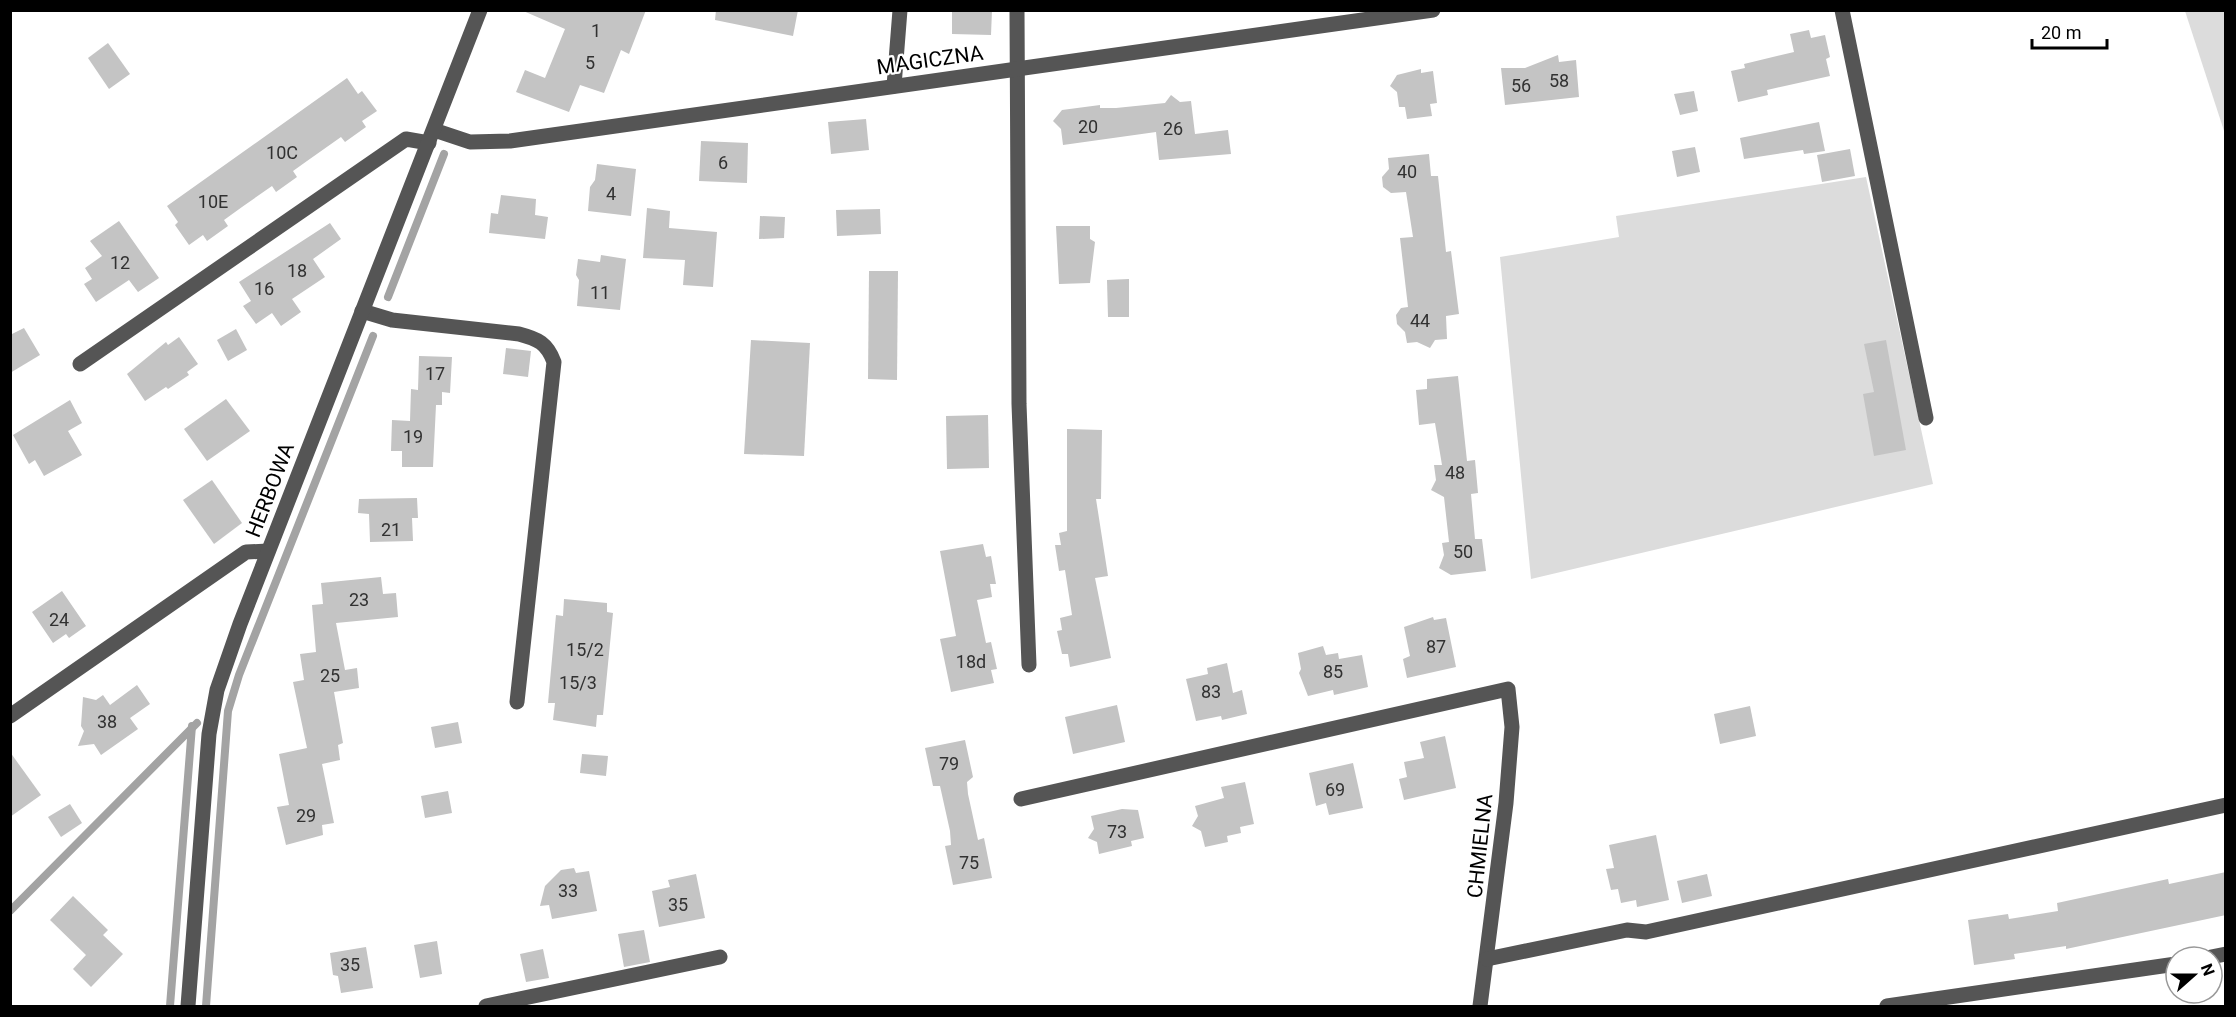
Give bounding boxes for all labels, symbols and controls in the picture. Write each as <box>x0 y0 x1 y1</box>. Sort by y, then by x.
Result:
scale bar <box>2032 12 2107 50</box>
house number: 1 <box>591 20 601 41</box>
text: 20 m <box>2041 22 2081 43</box>
street label: MAGICZNA <box>875 41 985 79</box>
house number: 5 <box>585 52 595 73</box>
house number: 58 <box>1549 70 1569 91</box>
house number: 56 <box>1511 75 1531 96</box>
house number: 20 <box>1078 116 1098 137</box>
house number: 26 <box>1163 118 1183 139</box>
house number: 10C <box>266 142 298 163</box>
house number: 6 <box>718 152 728 173</box>
house number: 40 <box>1397 161 1417 182</box>
house number: 4 <box>606 183 616 204</box>
house number: 10E <box>198 191 228 212</box>
house number: 12 <box>110 252 130 273</box>
house number: 18 <box>287 260 307 281</box>
house number: 16 <box>254 278 274 299</box>
house number: 11 <box>590 282 610 303</box>
house number: 44 <box>1410 310 1430 331</box>
house number: 17 <box>425 363 445 384</box>
house number: 19 <box>403 426 423 447</box>
street label: HERBOWA <box>241 439 299 541</box>
house number: 48 <box>1445 462 1465 483</box>
house number: 21 <box>381 519 401 540</box>
house number: 50 <box>1453 541 1473 562</box>
house number: 23 <box>349 589 369 610</box>
house number: 24 <box>49 609 69 630</box>
house number: 87 <box>1426 636 1446 657</box>
house number: 15/2 <box>566 639 604 660</box>
house number: 18d <box>956 651 986 672</box>
house number: 85 <box>1323 661 1343 682</box>
house number: 25 <box>320 665 340 686</box>
house number: 15/3 <box>559 672 597 693</box>
house number: 83 <box>1201 681 1221 702</box>
house number: 38 <box>97 711 117 732</box>
house number: 79 <box>939 753 959 774</box>
house number: 69 <box>1325 779 1345 800</box>
street label: CHMIELNA <box>1463 792 1497 899</box>
house number: 29 <box>296 805 316 826</box>
house number: 73 <box>1107 821 1127 842</box>
house number: 75 <box>959 852 979 873</box>
house number: 33 <box>558 880 578 901</box>
house number: 35 <box>668 894 688 915</box>
north arrow <box>2164 945 2224 1005</box>
house number: 35 <box>340 954 360 975</box>
text: N <box>2197 961 2218 978</box>

